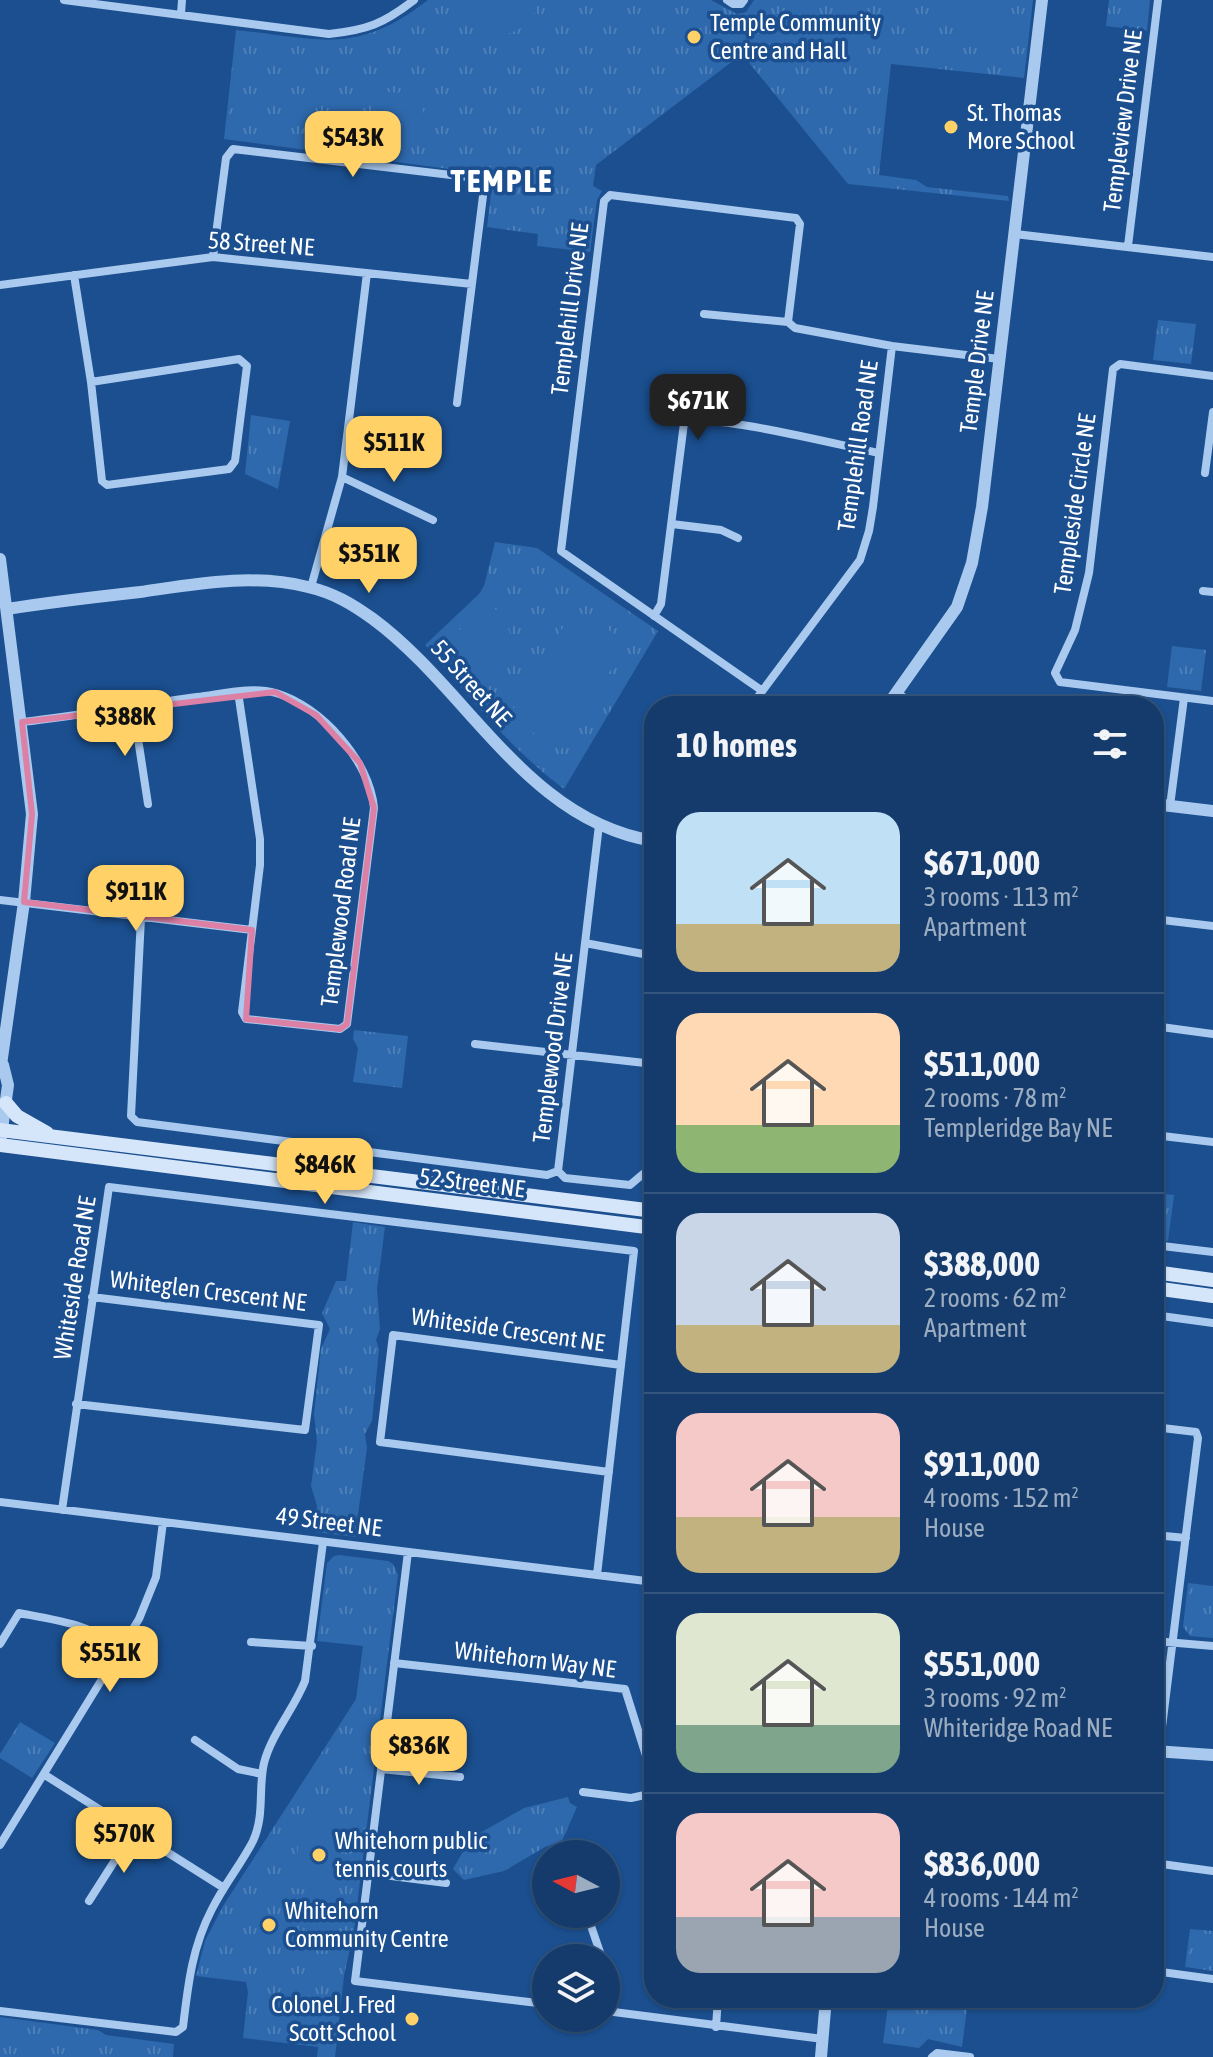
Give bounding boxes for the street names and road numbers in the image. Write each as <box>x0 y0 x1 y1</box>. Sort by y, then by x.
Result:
street label: Templeview Drive NE <box>1098 28 1147 214</box>
street label: Templehill Drive NE <box>546 221 593 396</box>
street label: 58 Street NE <box>207 226 315 261</box>
street label: Temple Drive NE <box>954 289 999 435</box>
street label: Templehill Road NE <box>832 359 883 533</box>
street label: Templeside Circle NE <box>1048 412 1101 596</box>
street label: 55 Street NE <box>426 634 517 731</box>
street label: Templewood Road NE <box>316 816 365 1008</box>
street label: Templewood Drive NE <box>527 952 578 1144</box>
street label: 52 Street NE <box>418 1163 526 1202</box>
street label: Whiteside Road NE <box>48 1194 101 1362</box>
street label: Whiteglen Crescent NE <box>108 1265 308 1316</box>
street label: Whiteside Crescent NE <box>410 1303 606 1356</box>
street label: 49 Street NE <box>275 1502 383 1541</box>
street label: Whitehorn Way NE <box>453 1636 617 1683</box>

